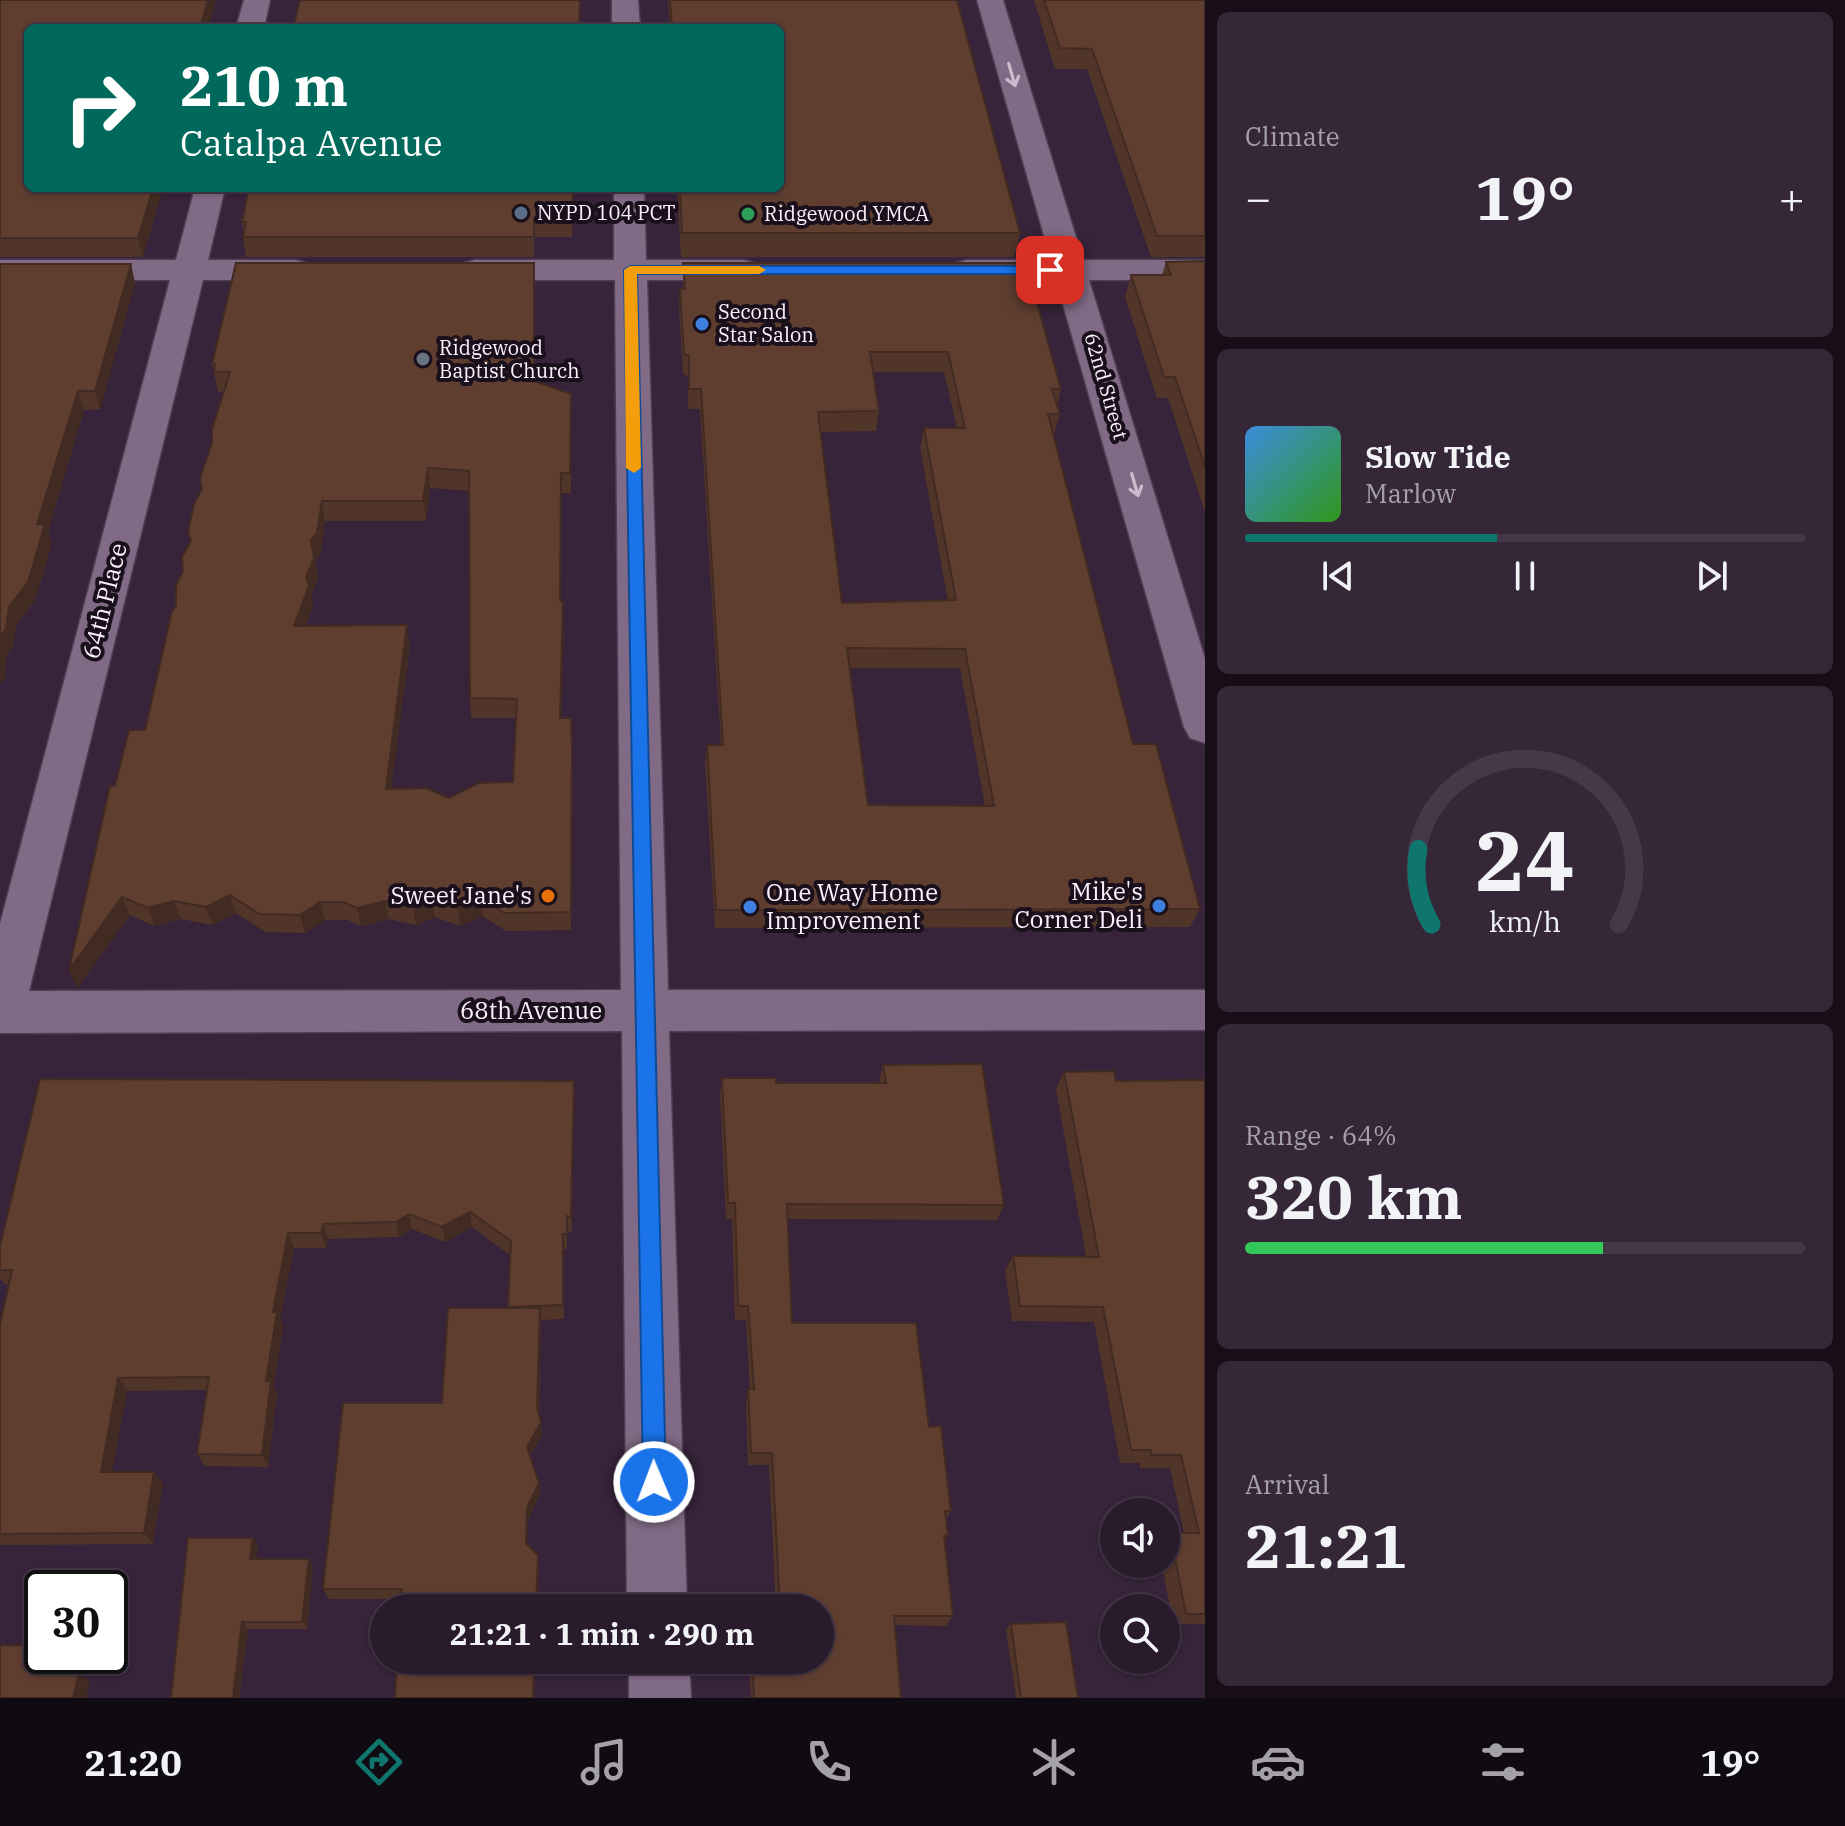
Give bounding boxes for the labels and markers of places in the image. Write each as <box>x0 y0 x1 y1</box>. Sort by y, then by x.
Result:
place label: NYPD 104 PCT <box>537 199 676 226</box>
place label: Ridgewood YMCA <box>764 200 929 227</box>
marker: NYPD 104 PCT <box>512 204 530 222</box>
marker: Ridgewood YMCA <box>739 205 757 223</box>
pin <box>1016 236 1084 304</box>
place label: Second Star Salon <box>718 298 814 348</box>
marker: Second Star Salon <box>693 315 711 333</box>
place label: Ridgewood Baptist Church <box>439 334 580 384</box>
marker: Ridgewood Baptist Church <box>414 350 432 368</box>
place label: Mike's Corner Deli <box>1015 875 1143 935</box>
place label: One Way Home Improvement <box>766 876 938 936</box>
place label: Sweet Jane's <box>390 879 532 911</box>
marker: Sweet Jane's <box>539 887 557 905</box>
marker: Mike's Corner Deli <box>1150 897 1168 915</box>
marker: One Way Home Improvement <box>741 898 759 916</box>

